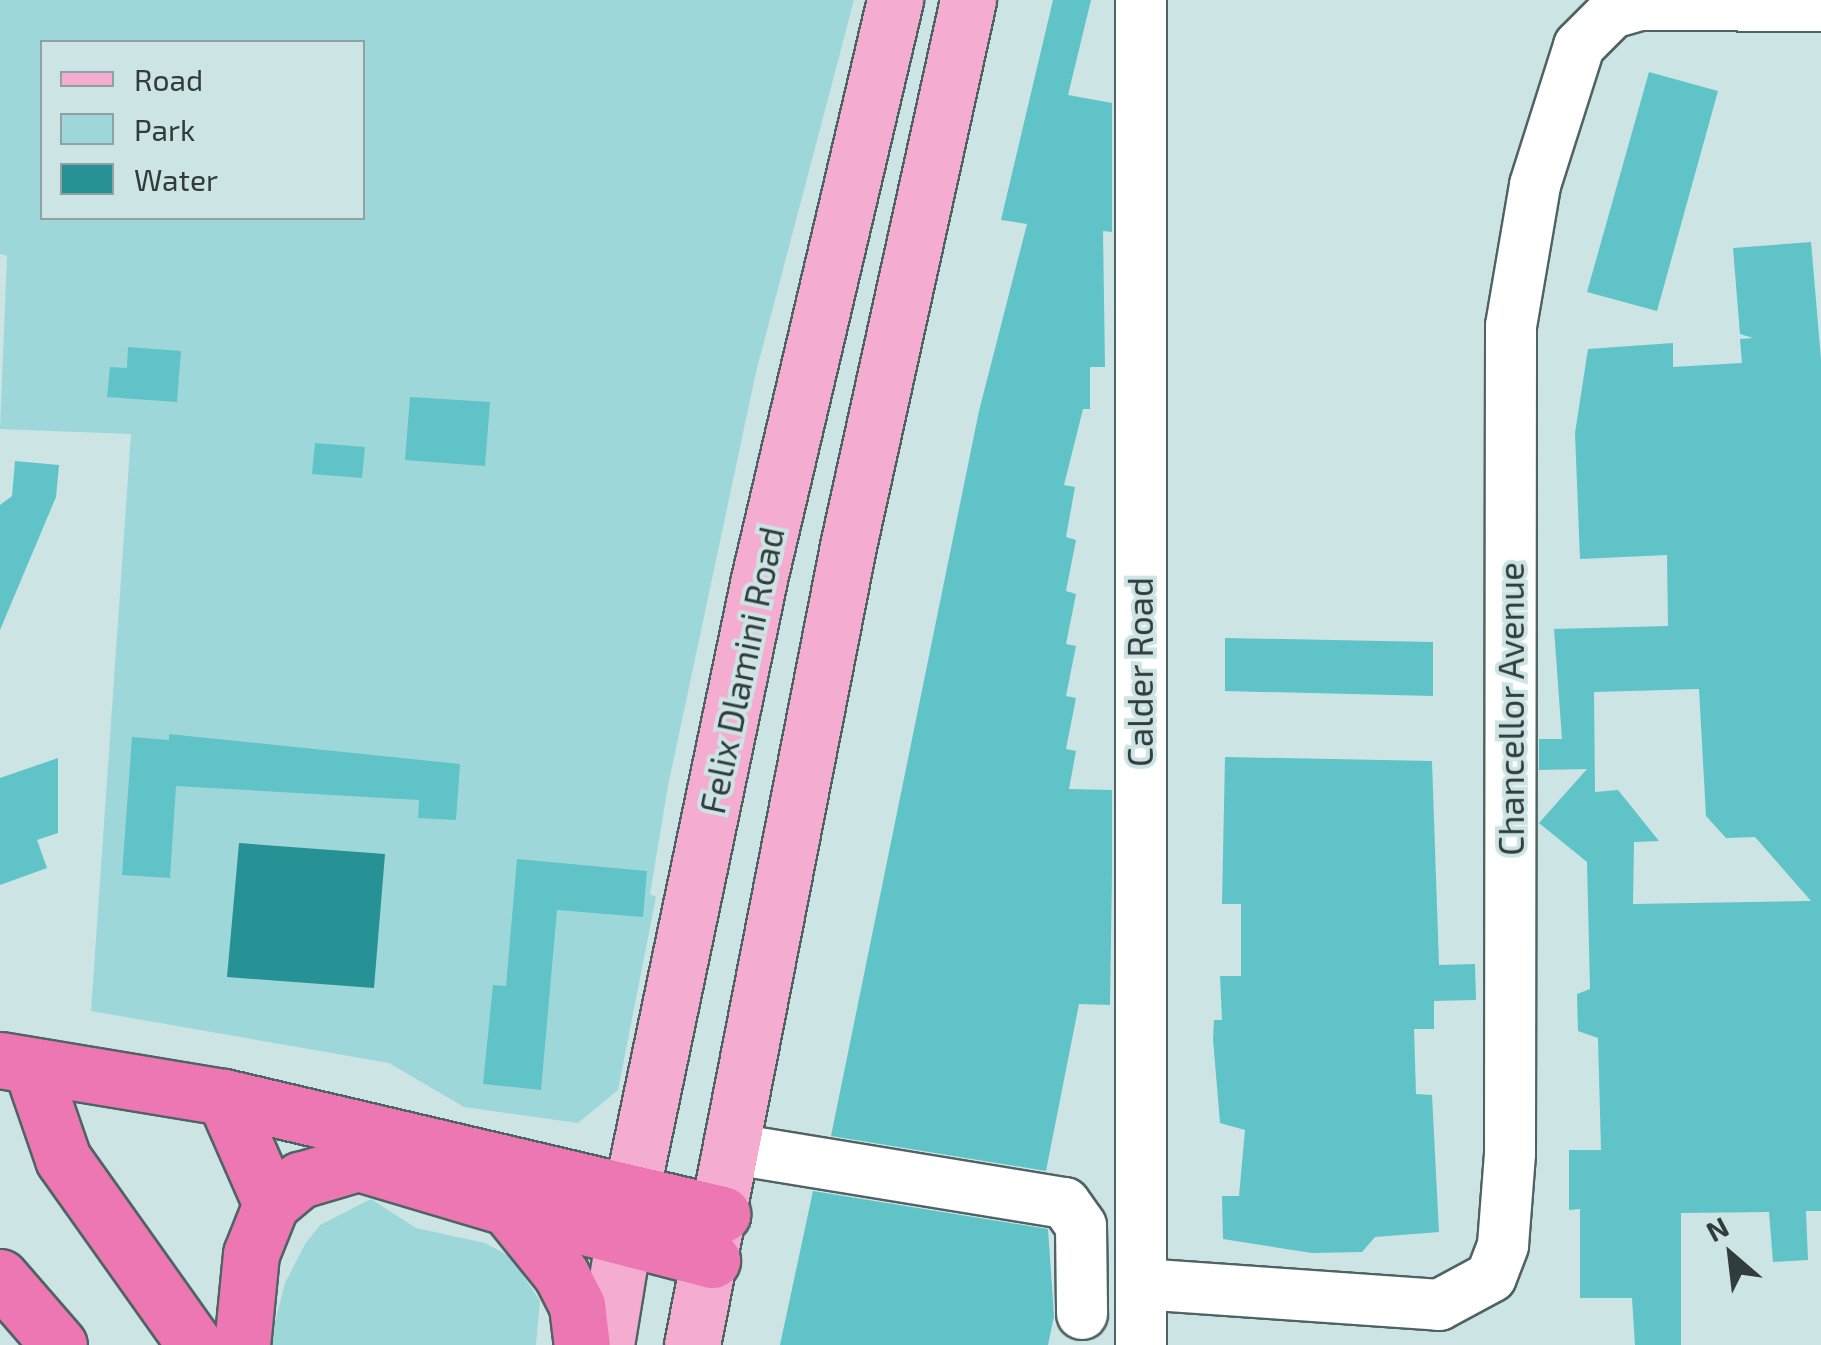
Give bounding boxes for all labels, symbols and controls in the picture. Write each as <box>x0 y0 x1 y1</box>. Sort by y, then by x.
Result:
legend <box>40 40 365 220</box>
text: Road <box>134 61 203 97</box>
text: Park <box>134 111 195 147</box>
text: Water <box>134 161 218 197</box>
street label: Felix Dlamini Road <box>690 523 792 817</box>
street label: Chancellor Avenue <box>1489 561 1531 857</box>
street label: Calder Road <box>1118 577 1160 767</box>
north arrow <box>1681 1205 1781 1305</box>
text: N <box>1700 1209 1734 1248</box>

